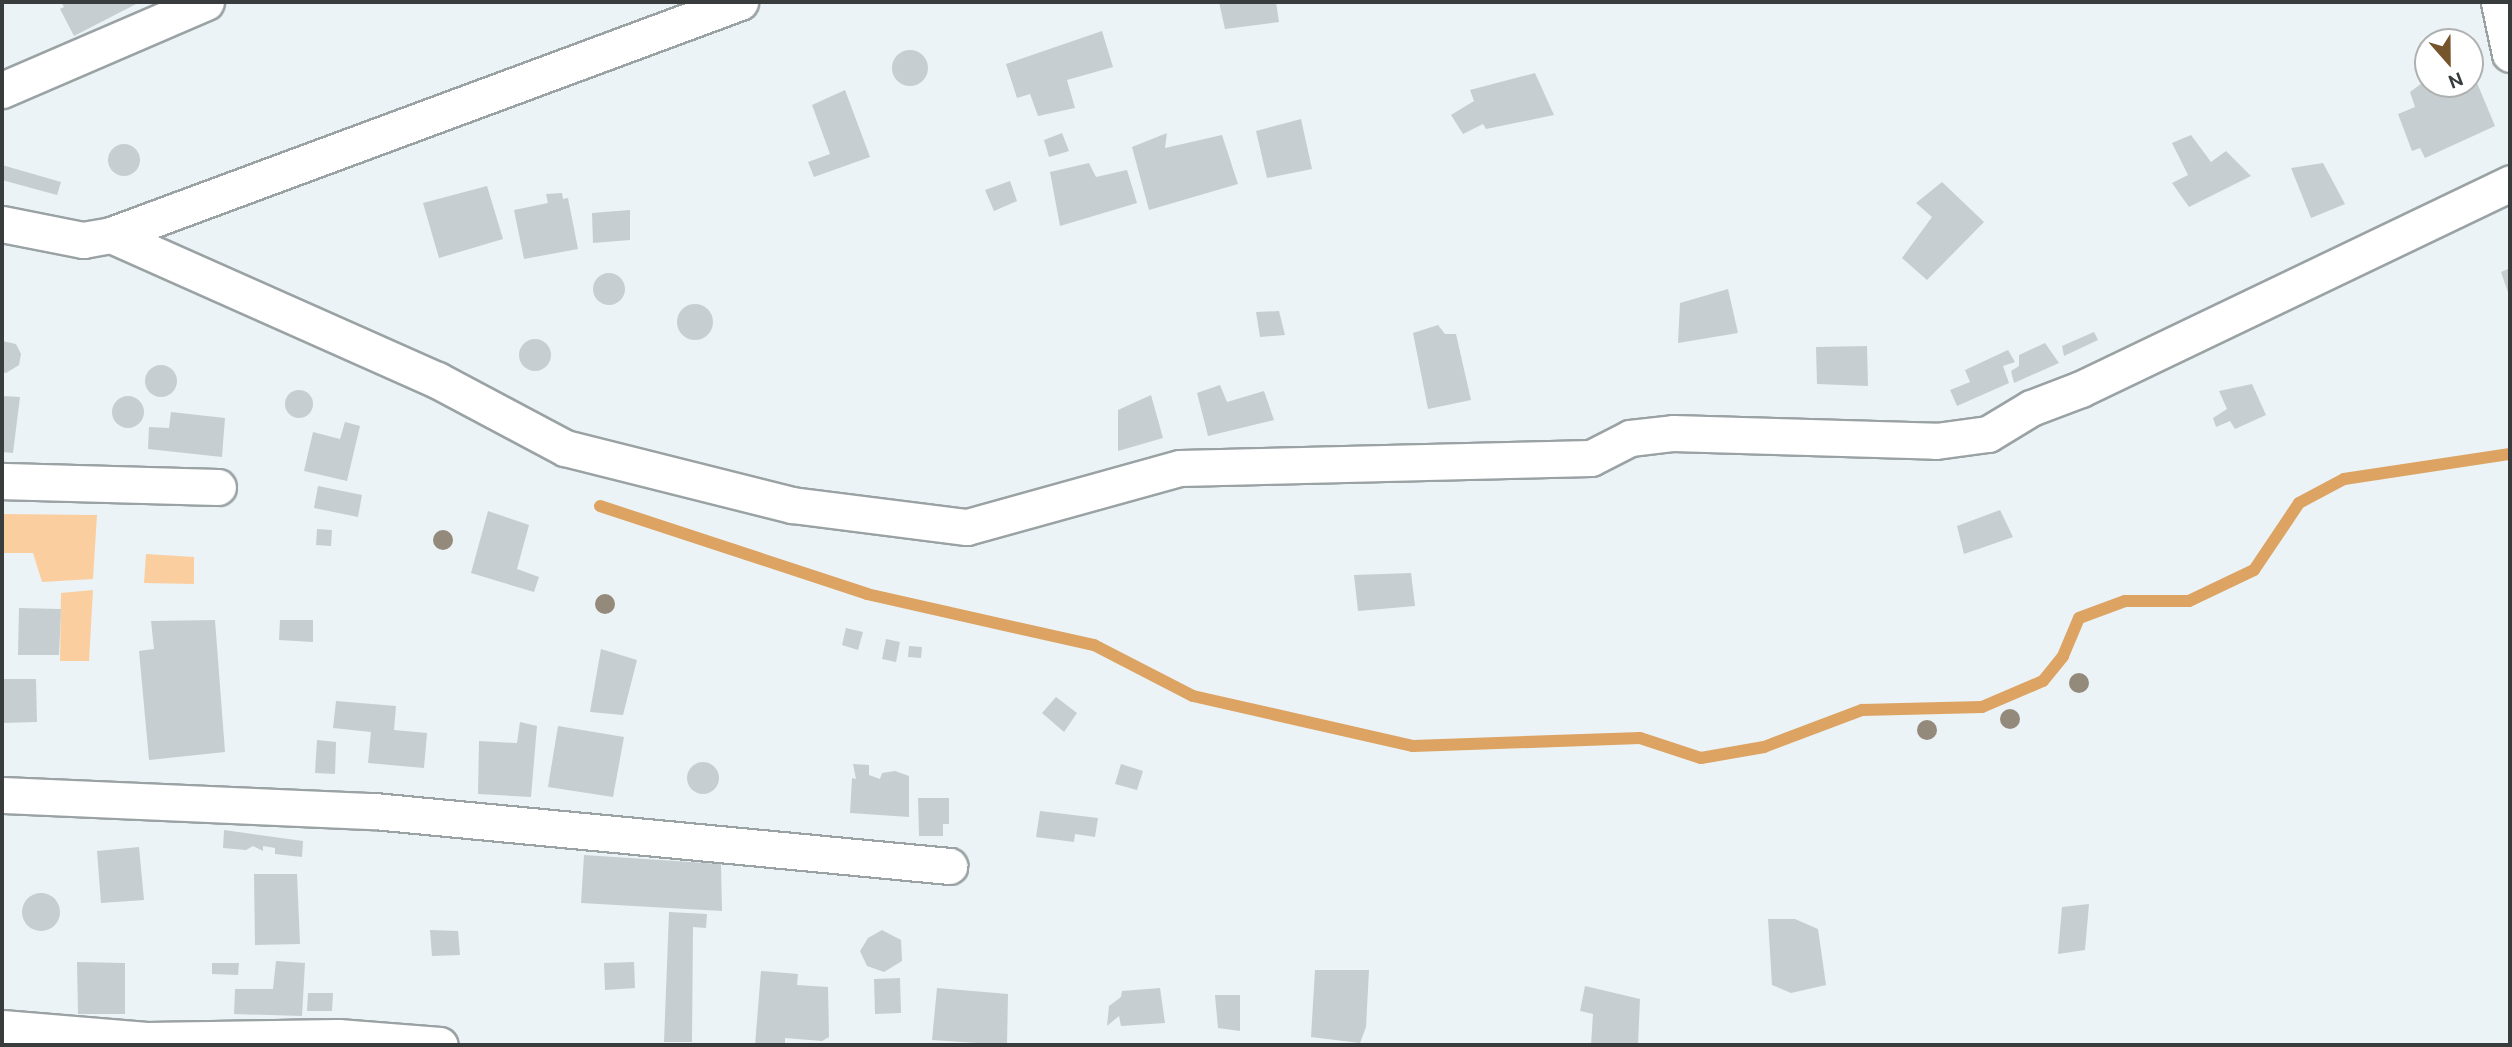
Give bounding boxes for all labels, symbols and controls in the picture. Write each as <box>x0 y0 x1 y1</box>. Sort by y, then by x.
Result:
north arrow <box>2414 28 2484 98</box>
text: N <box>2445 68 2466 94</box>

